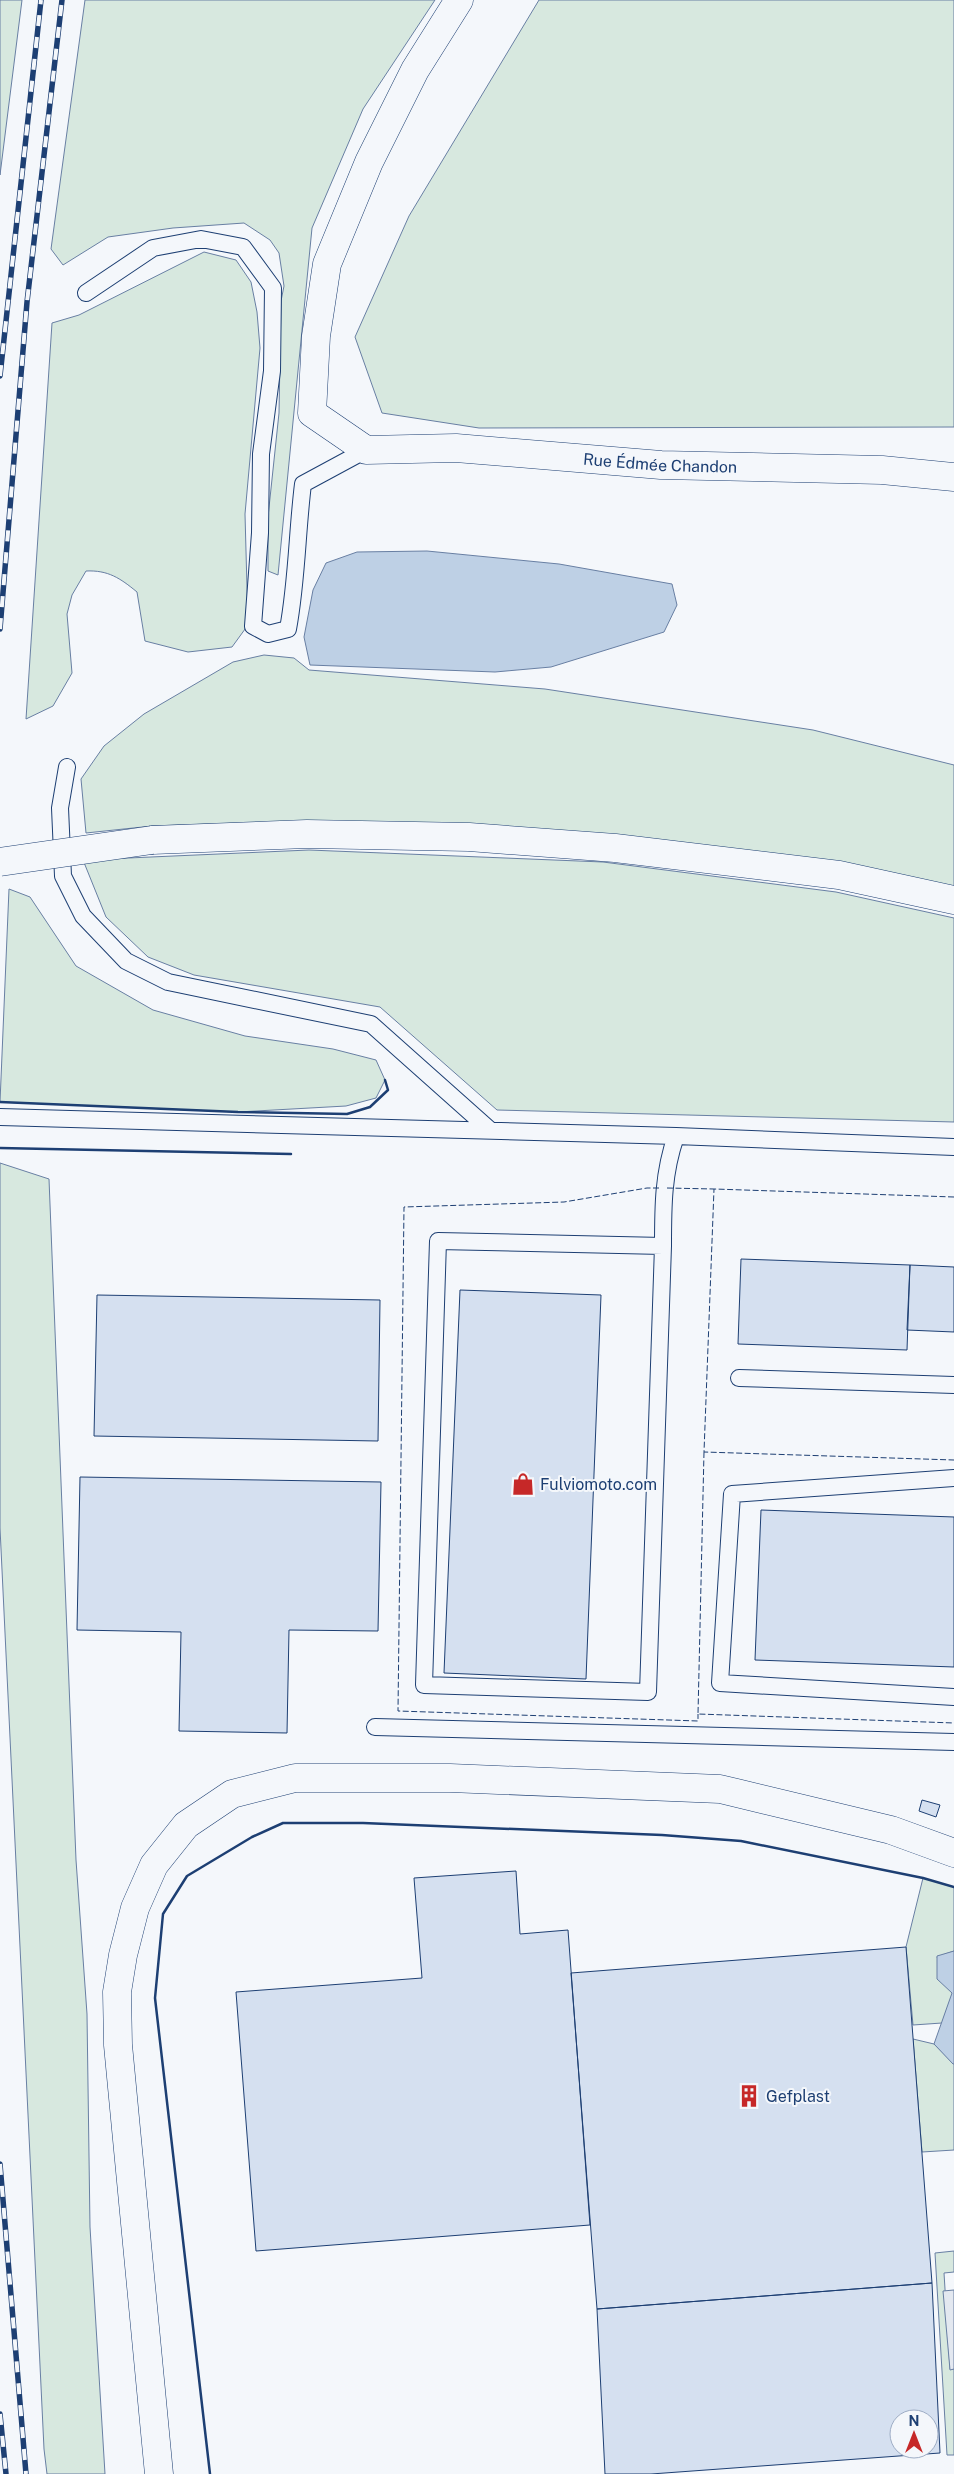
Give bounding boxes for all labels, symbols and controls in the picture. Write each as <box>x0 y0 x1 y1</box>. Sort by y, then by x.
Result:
street label: Rue Édmée Chandon <box>582 450 737 477</box>
shop icon: Fulviomoto.com <box>510 1471 536 1497</box>
place label: Fulviomoto.com <box>540 1475 657 1494</box>
building icon: Gefplast <box>736 2083 762 2109</box>
place label: Gefplast <box>766 2087 830 2106</box>
north arrow <box>889 2409 939 2459</box>
text: N <box>909 2413 919 2429</box>

